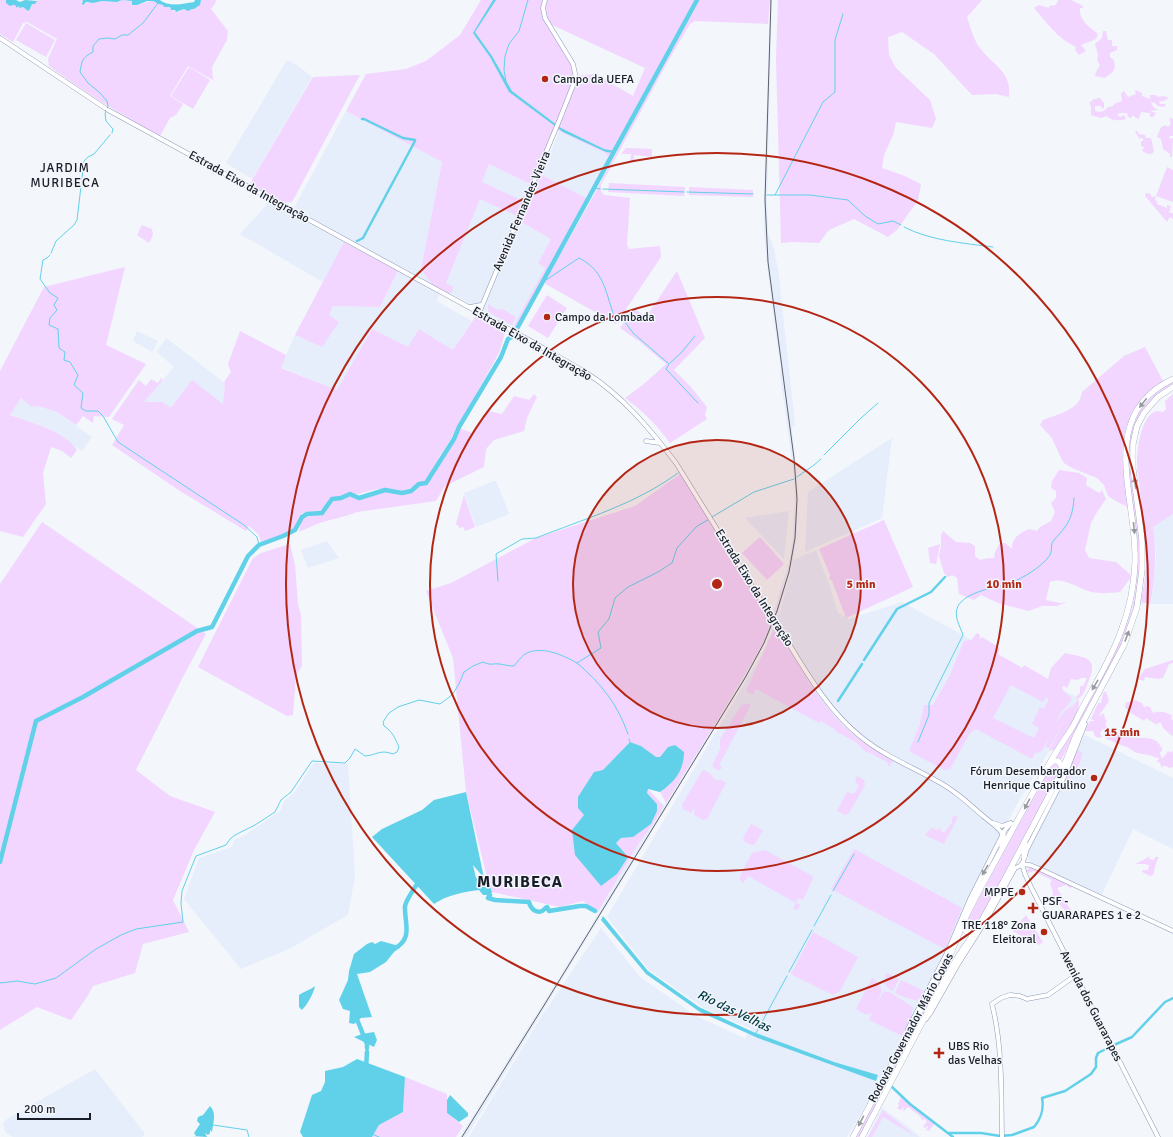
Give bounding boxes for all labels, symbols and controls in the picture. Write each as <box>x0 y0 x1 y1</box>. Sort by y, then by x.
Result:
place label: Campo da UEFA <box>553 72 634 87</box>
marker: Campo da UEFA <box>540 74 550 84</box>
street label: Estrada Eixo da Integração <box>186 148 312 226</box>
street label: Avenida Fernandes Vieira <box>490 149 554 273</box>
district label: JARDIM MURIBECA <box>30 160 100 191</box>
street label: Estrada Eixo da Integração <box>469 304 595 384</box>
place label: Campo da Lombada <box>555 310 655 325</box>
marker: Campo da Lombada <box>542 312 552 322</box>
one-way arrow <box>1139 397 1147 408</box>
one-way arrow <box>1132 477 1138 489</box>
one-way arrow <box>1131 522 1137 534</box>
street label: Estrada Eixo da Integração <box>712 526 796 650</box>
centre of rings <box>710 577 724 591</box>
text: 5 min <box>847 577 876 592</box>
text: 10 min <box>986 577 1022 592</box>
one-way arrow <box>1125 630 1131 642</box>
one-way arrow <box>1092 679 1099 691</box>
text: 15 min <box>1104 725 1140 740</box>
place label: Fórum Desembargador Henrique Capitulino <box>970 764 1087 793</box>
marker: Fórum Desembargador Henrique Capitulino <box>1089 773 1099 783</box>
one-way arrow <box>1024 798 1030 810</box>
one-way arrow <box>982 864 989 876</box>
district label: MURIBECA <box>477 872 563 892</box>
place label: MPPE <box>984 885 1014 900</box>
marker: MPPE <box>1017 887 1027 897</box>
place label: PSF - GUARARAPES 1 e 2 <box>1042 894 1141 923</box>
marker: PSF - GUARARAPES 1 e 2 <box>1027 902 1039 914</box>
place label: TRE 118° Zona Eleitoral <box>962 918 1036 947</box>
marker: TRE 118° Zona Eleitoral <box>1039 927 1049 937</box>
street label: Avenida dos Guararapes <box>1056 948 1126 1064</box>
street label: Rodovia Governador Mário Covas <box>865 951 957 1105</box>
water label: Rio das Velhas <box>695 986 774 1036</box>
place label: UBS Rio das Velhas <box>948 1039 1002 1068</box>
marker: UBS Rio das Velhas <box>933 1047 945 1059</box>
scale bar <box>18 1095 90 1121</box>
text: 200 m <box>24 1102 56 1117</box>
one-way arrow <box>858 1115 865 1127</box>

